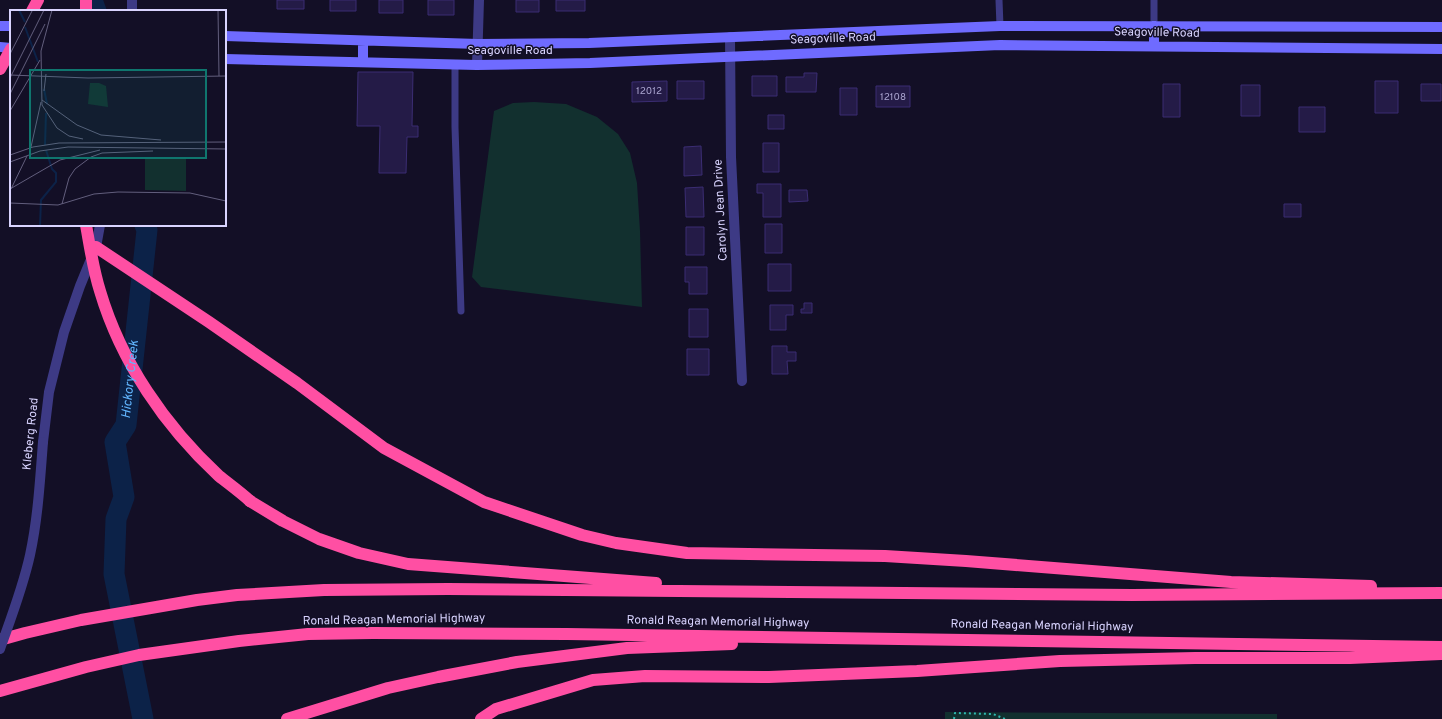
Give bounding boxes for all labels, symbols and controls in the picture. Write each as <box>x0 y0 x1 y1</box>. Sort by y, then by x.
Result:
inset map <box>10 10 226 226</box>
street label: Seagoville Road <box>1114 24 1200 42</box>
street label: Seagoville Road <box>790 30 876 48</box>
street label: Seagoville Road <box>467 43 553 59</box>
house number: 12012 <box>636 85 662 98</box>
house number: 12108 <box>880 91 906 104</box>
street label: Carolyn Jean Drive <box>710 159 732 261</box>
water label: Hickory Creek <box>119 339 143 419</box>
street label: Kleberg Road <box>19 397 43 471</box>
street label: Ronald Reagan Memorial Highway <box>303 610 485 630</box>
street label: Ronald Reagan Memorial Highway <box>627 612 809 632</box>
street label: Ronald Reagan Memorial Highway <box>951 616 1133 636</box>

